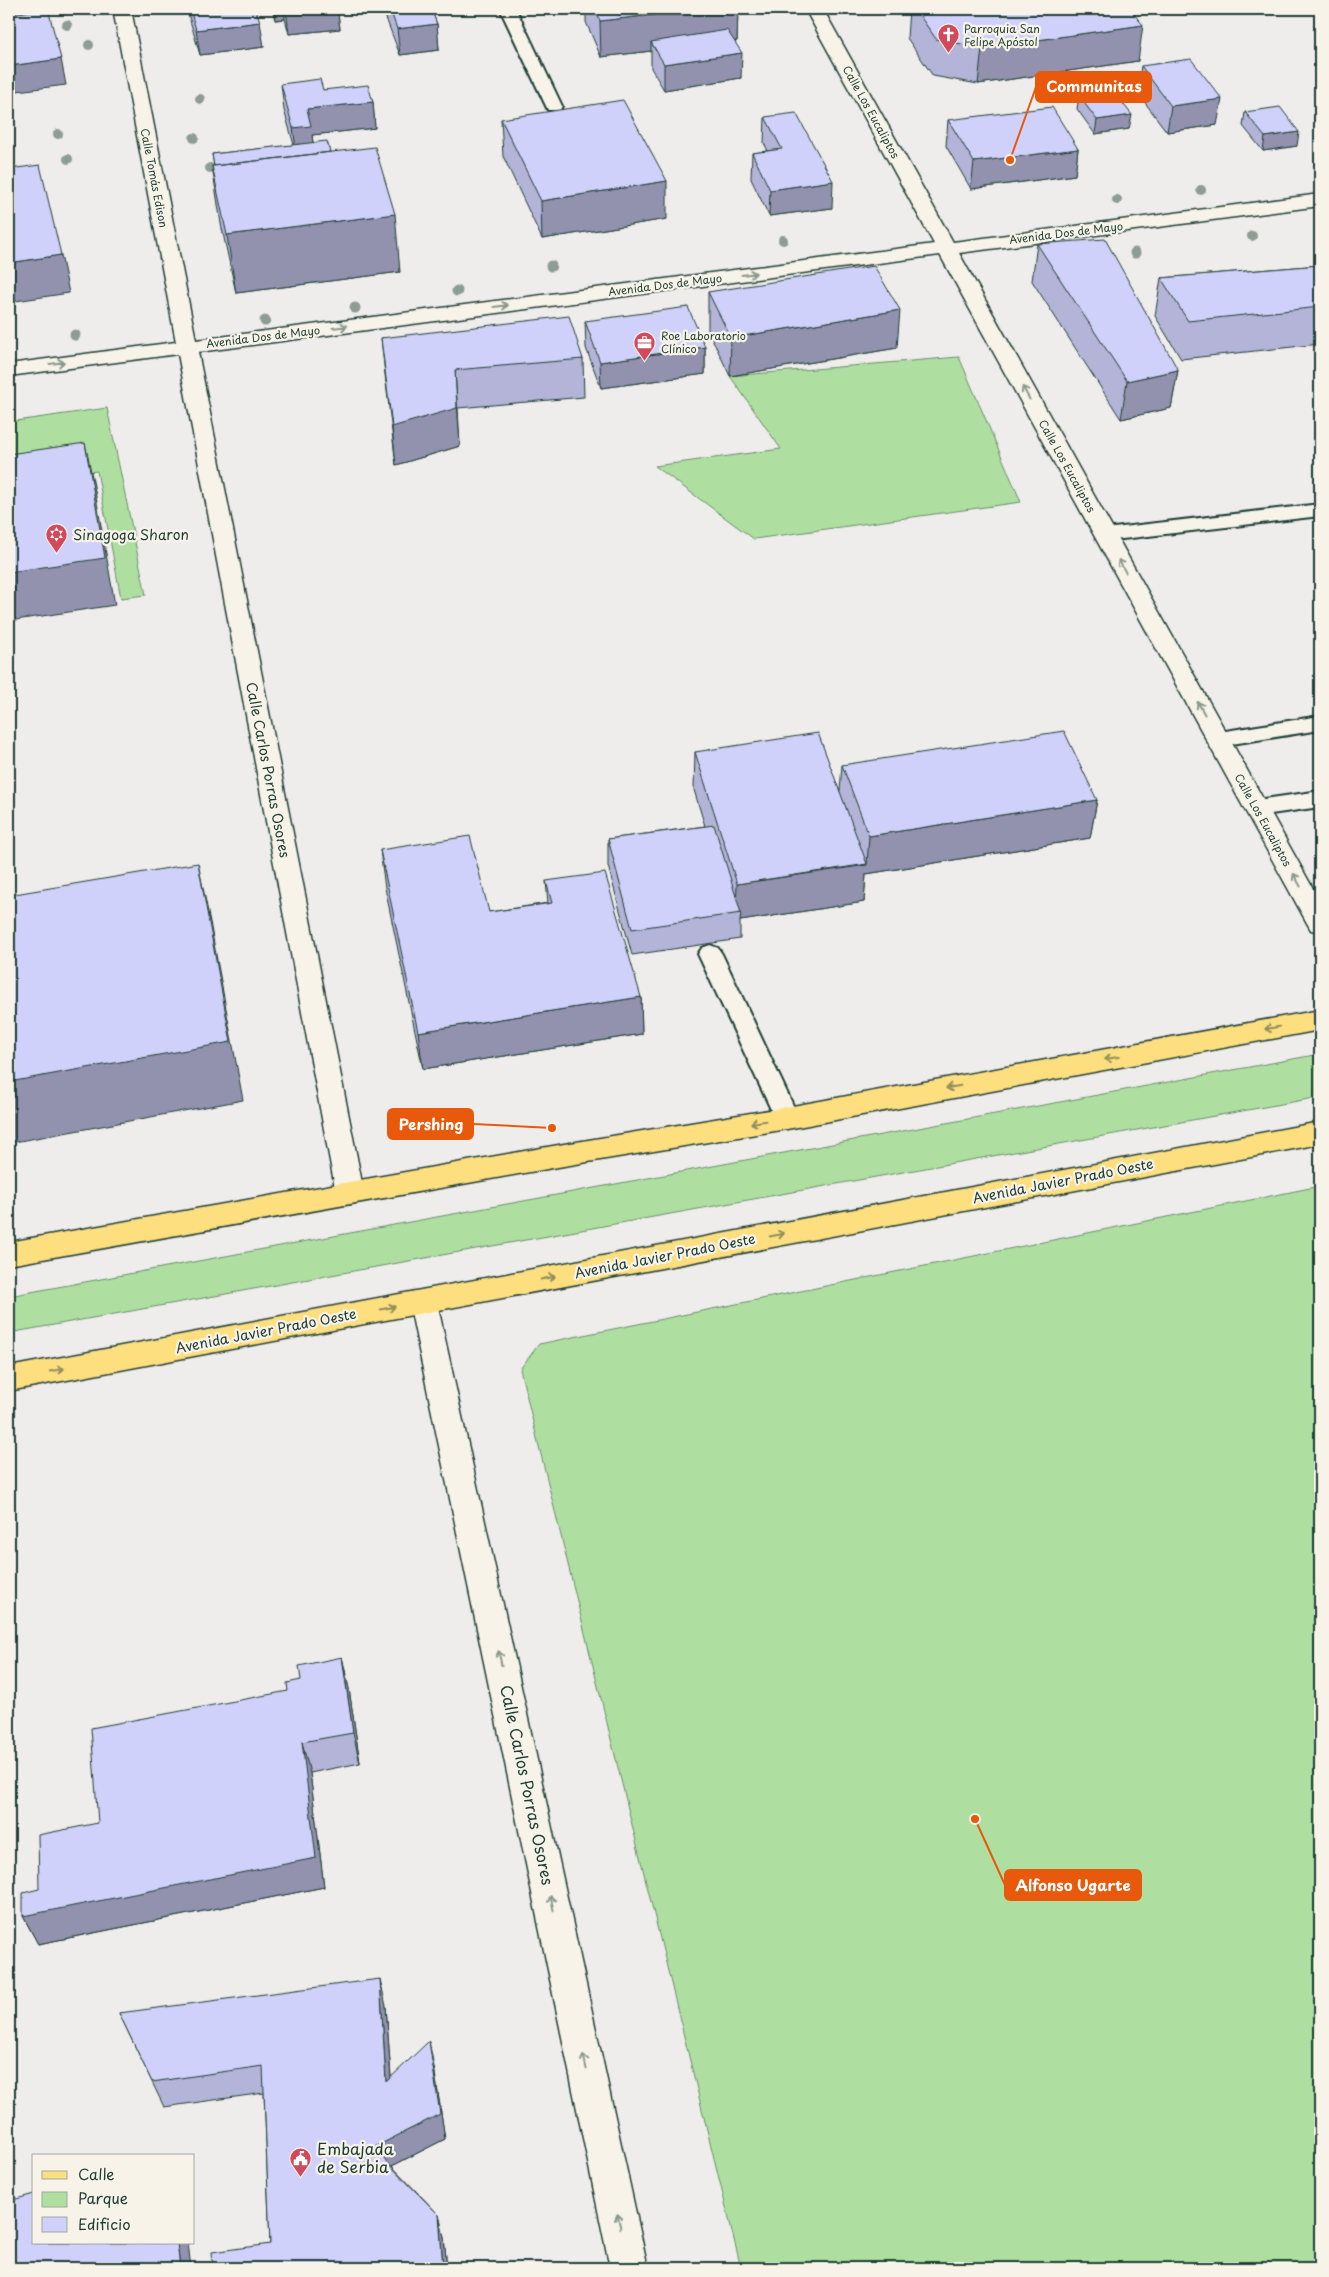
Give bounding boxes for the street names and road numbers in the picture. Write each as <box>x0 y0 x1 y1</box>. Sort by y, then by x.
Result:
street label: Calle Los Eucaliptos <box>839 62 904 161</box>
street label: Calle Tomás Edison <box>137 127 172 229</box>
street label: Avenida Dos de Mayo <box>1008 217 1124 248</box>
street label: Avenida Dos de Mayo <box>607 269 723 300</box>
street label: Avenida Dos de Mayo <box>205 321 321 352</box>
street label: Calle Los Eucaliptos <box>1035 416 1100 515</box>
street label: Calle Carlos Porras Osores <box>241 680 296 860</box>
street label: Calle Los Eucaliptos <box>1231 770 1296 869</box>
street label: Avenida Javier Prado Oeste <box>971 1153 1155 1208</box>
street label: Avenida Javier Prado Oeste <box>573 1228 757 1283</box>
street label: Avenida Javier Prado Oeste <box>174 1303 358 1358</box>
street label: Calle Carlos Porras Osores <box>495 1683 561 1887</box>

